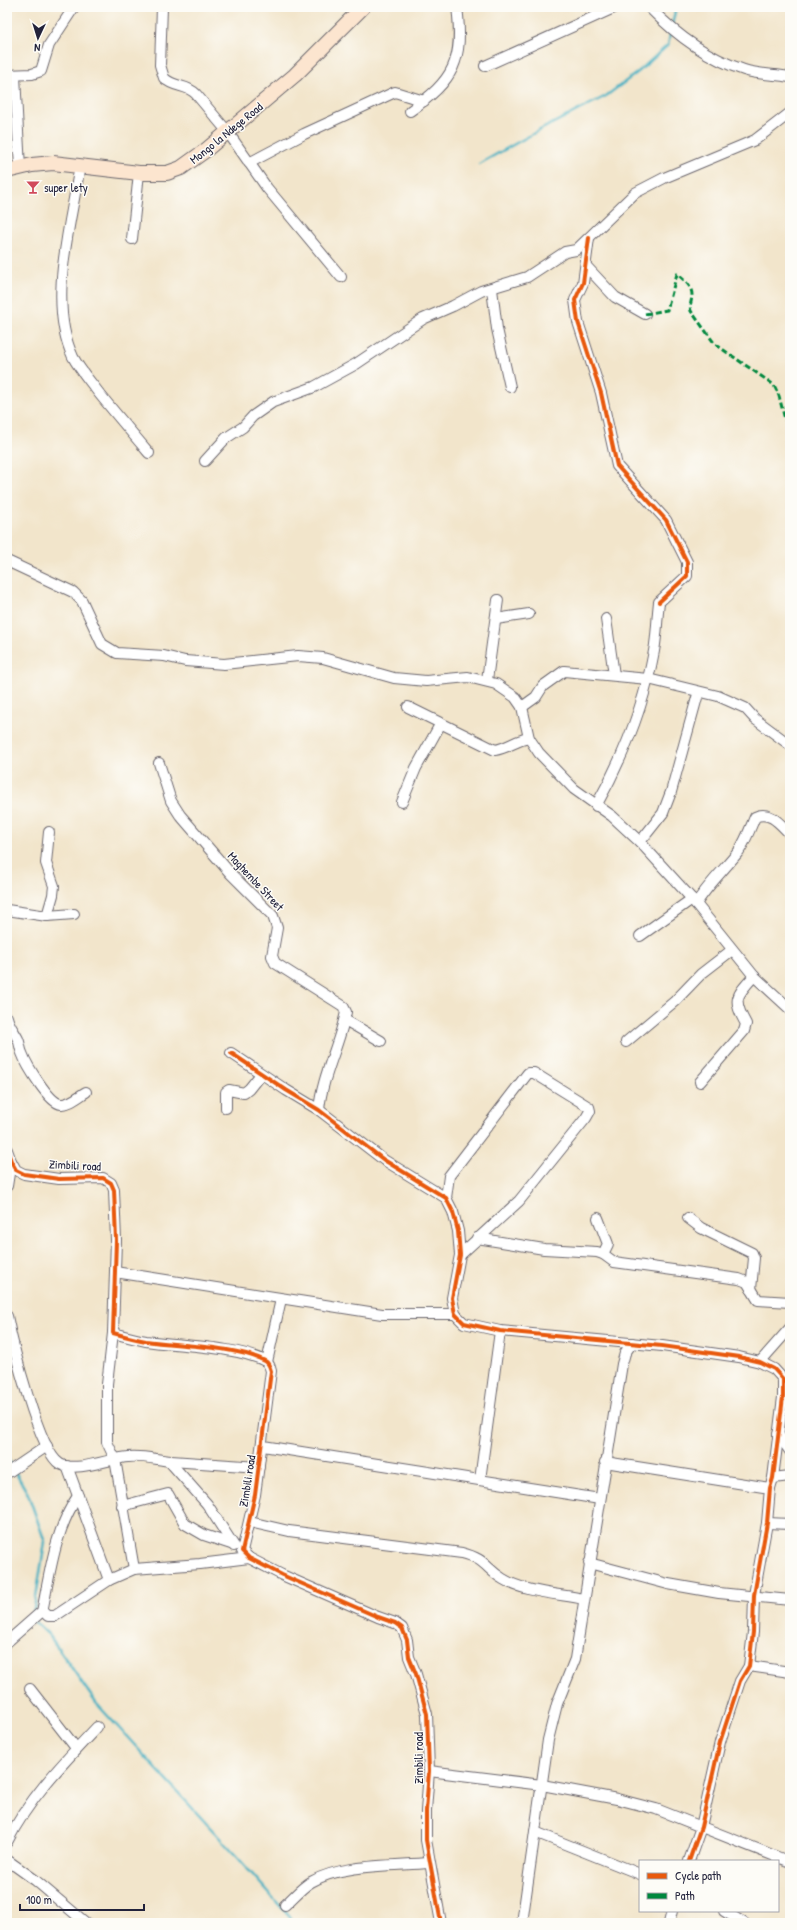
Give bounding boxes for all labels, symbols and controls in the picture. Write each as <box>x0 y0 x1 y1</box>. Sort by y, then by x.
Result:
north arrow <box>18 18 58 58</box>
text: N <box>34 41 41 55</box>
street label: Mongo la Ndege Road <box>186 98 266 168</box>
bar icon: super lety <box>25 179 41 195</box>
place label: super lety <box>44 179 88 196</box>
street label: Maghembe Street <box>224 848 289 915</box>
street label: Zimbili road <box>49 1155 102 1175</box>
street label: Zimbili road <box>235 1454 260 1508</box>
street label: Zimbili road <box>410 1732 427 1784</box>
legend <box>639 1860 779 1912</box>
text: Cycle path <box>675 1867 721 1884</box>
scale bar <box>20 1886 144 1912</box>
text: Path <box>675 1887 695 1904</box>
text: 100 m <box>26 1891 52 1908</box>

